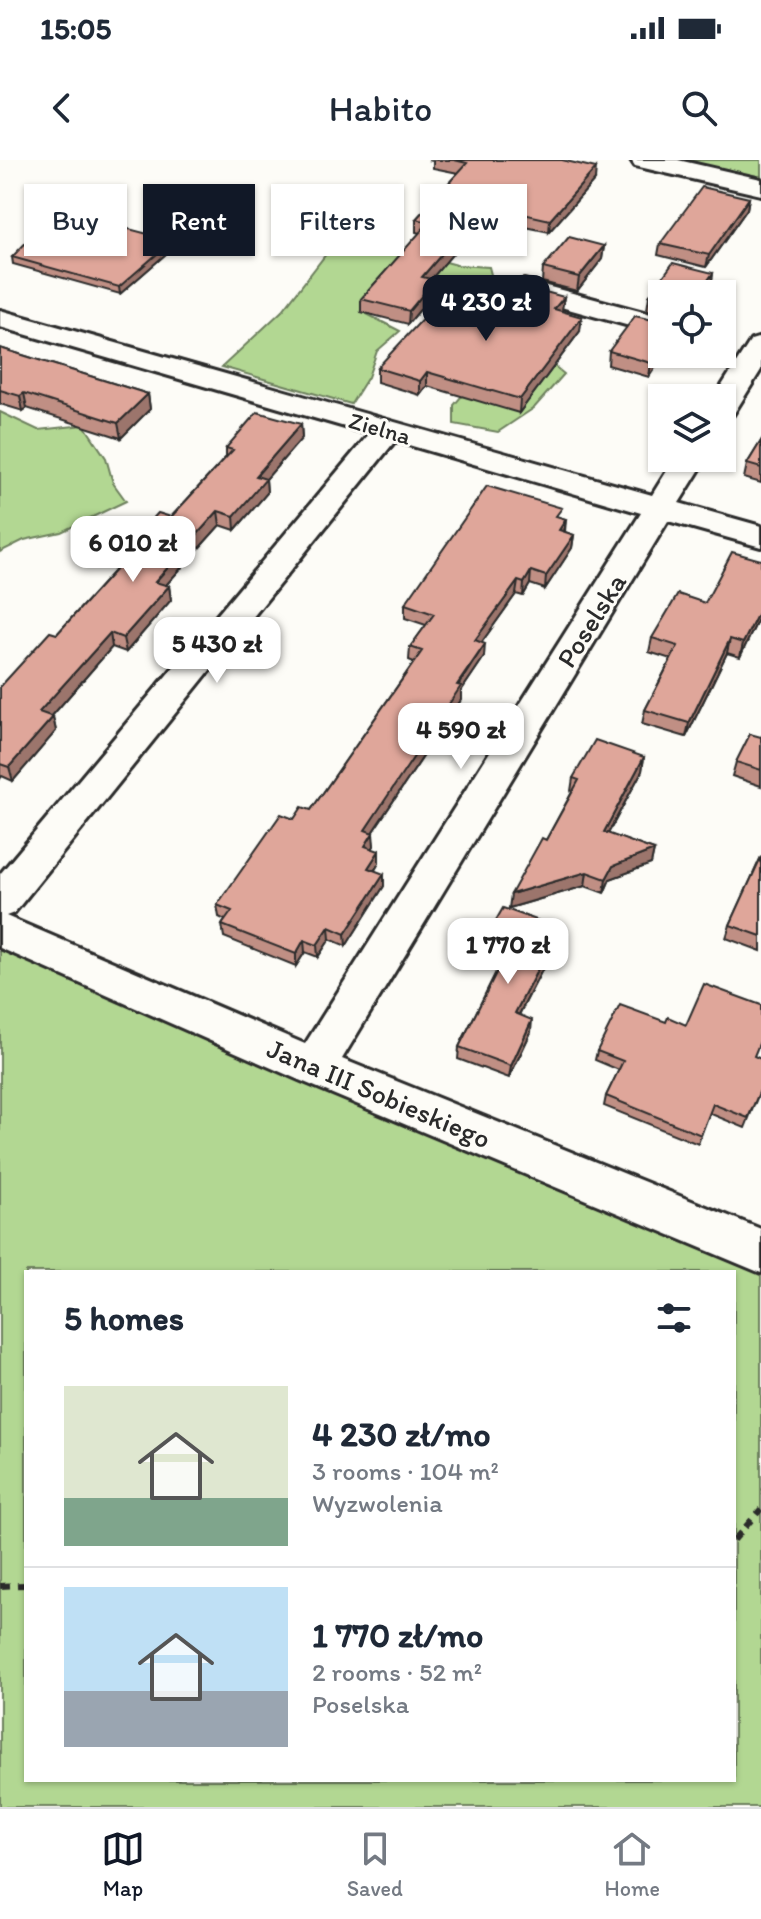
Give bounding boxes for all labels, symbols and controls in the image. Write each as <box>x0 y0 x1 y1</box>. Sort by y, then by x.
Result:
text: 15:05 <box>40 10 111 47</box>
icon: back <box>40 86 84 130</box>
icon: search <box>677 86 721 130</box>
text: Habito <box>329 87 432 130</box>
chip: Buy <box>24 184 127 256</box>
chip: Rent <box>143 184 255 256</box>
chip: Filters <box>271 184 404 256</box>
chip: New <box>420 184 527 256</box>
pin: 4 230 zł <box>403 275 569 343</box>
map controls <box>648 280 736 472</box>
button: locate <box>648 280 736 368</box>
text: 4 230 zł <box>441 285 531 317</box>
button: layers <box>648 384 736 472</box>
street label: Zielna <box>346 405 415 451</box>
pin: 6 010 zł <box>50 516 216 584</box>
text: 6 010 zł <box>88 526 178 558</box>
street label: Poselska <box>549 566 633 673</box>
pin: 5 430 zł <box>134 617 300 685</box>
text: 5 430 zł <box>172 627 262 659</box>
pin: 4 590 zł <box>378 703 544 771</box>
text: 4 590 zł <box>416 713 506 745</box>
pin: 1 770 zł <box>425 918 591 986</box>
text: 1 770 zł <box>465 928 551 960</box>
street label: Jana III Sobieskiego <box>262 1031 496 1155</box>
icon: filters <box>652 1296 696 1340</box>
text: 5 homes <box>64 1298 184 1339</box>
text: 4 230 zł/mo <box>312 1414 491 1455</box>
icon: home <box>128 1418 224 1514</box>
text: 3 rooms · 104 m² <box>312 1455 499 1487</box>
text: Wyzwolenia <box>312 1487 443 1519</box>
text: 1 770 zł/mo <box>312 1615 483 1656</box>
icon: home <box>128 1619 224 1715</box>
text: 2 rooms · 52 m² <box>312 1656 482 1688</box>
text: Poselska <box>312 1688 409 1720</box>
tab: Map <box>101 1827 145 1902</box>
tab: Saved <box>347 1827 403 1902</box>
tab: Home <box>605 1827 660 1902</box>

